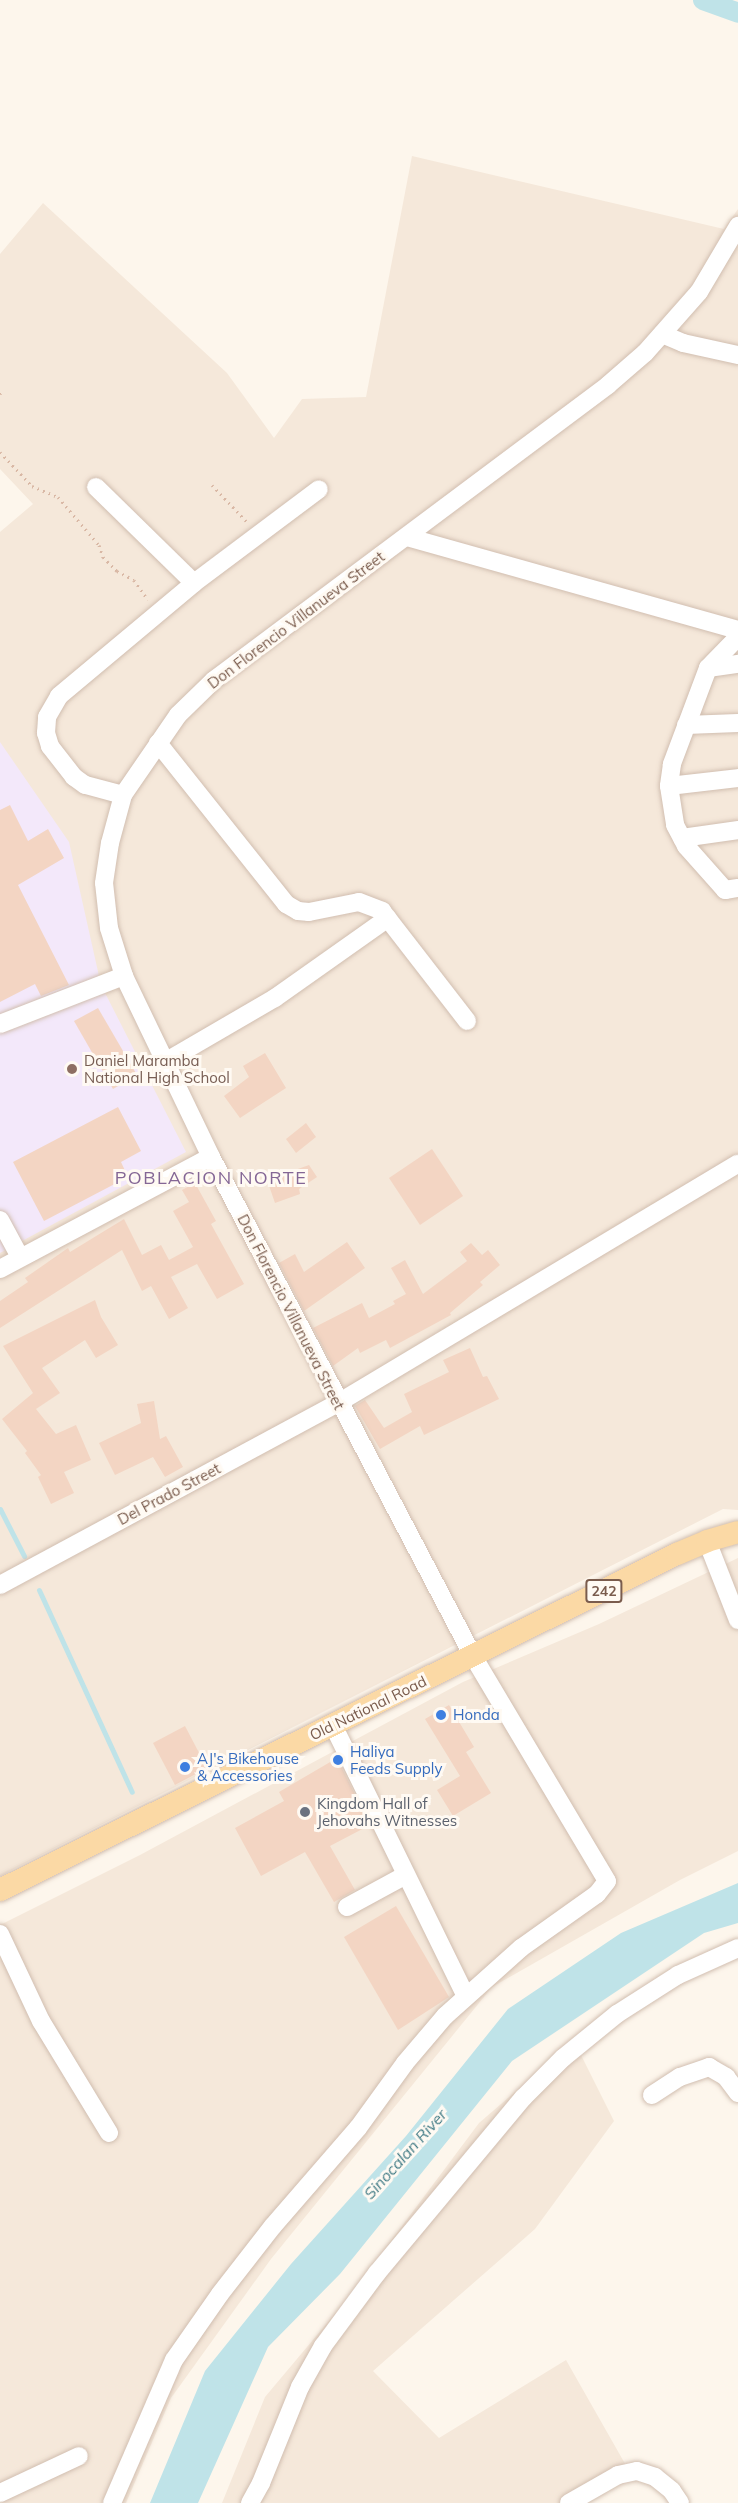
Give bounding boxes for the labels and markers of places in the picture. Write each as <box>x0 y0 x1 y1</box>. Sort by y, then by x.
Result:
place label: Daniel Maramba National High School <box>84 1051 230 1086</box>
marker: Daniel Maramba National High School <box>65 1062 79 1076</box>
place label: Honda <box>453 1706 500 1724</box>
marker: Honda <box>434 1708 448 1722</box>
place label: Haliya Feeds Supply <box>350 1742 442 1777</box>
place label: AJ's Bikehouse & Accessories <box>197 1749 299 1784</box>
marker: Haliya Feeds Supply <box>331 1753 345 1767</box>
marker: AJ's Bikehouse & Accessories <box>178 1760 192 1774</box>
place label: Kingdom Hall of Jehovahs Witnesses <box>317 1794 457 1829</box>
marker: Kingdom Hall of Jehovahs Witnesses <box>298 1805 312 1819</box>

